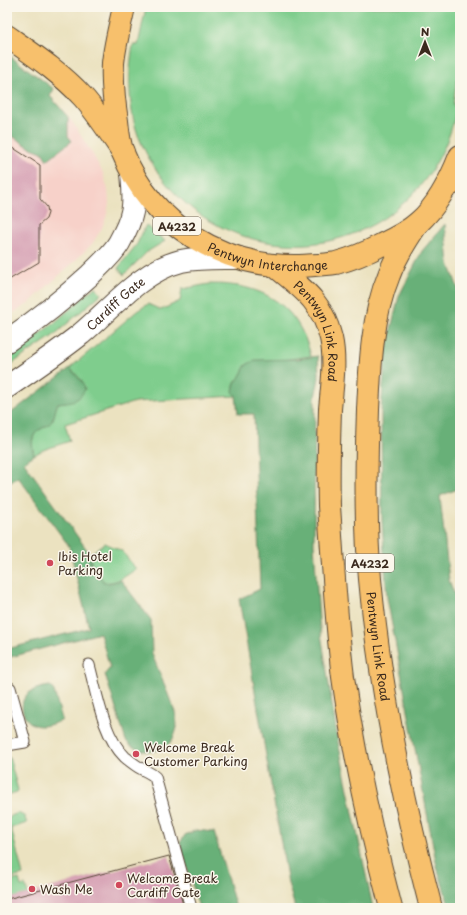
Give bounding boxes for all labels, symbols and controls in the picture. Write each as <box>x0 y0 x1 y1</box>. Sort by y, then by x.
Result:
north arrow <box>405 22 445 62</box>
text: N <box>421 23 430 40</box>
road number: A4232 <box>153 217 201 235</box>
street label: Pentwyn Interchange <box>204 238 329 275</box>
street label: Cardiff Gate <box>82 272 148 335</box>
street label: Pentwyn Link Road <box>290 276 342 382</box>
place label: Ibis Hotel Parking <box>58 547 112 579</box>
road number: A4232 <box>346 554 394 572</box>
marker: Ibis Hotel Parking <box>45 558 55 568</box>
street label: Pentwyn Link Road <box>362 591 395 703</box>
place label: Welcome Break Customer Parking <box>144 738 248 770</box>
marker: Welcome Break Customer Parking <box>131 749 141 759</box>
place label: Welcome Break Cardiff Gate <box>127 869 218 901</box>
place label: Wash Me <box>40 880 93 898</box>
marker: Welcome Break Cardiff Gate <box>114 880 124 890</box>
marker: Wash Me <box>27 884 37 894</box>

